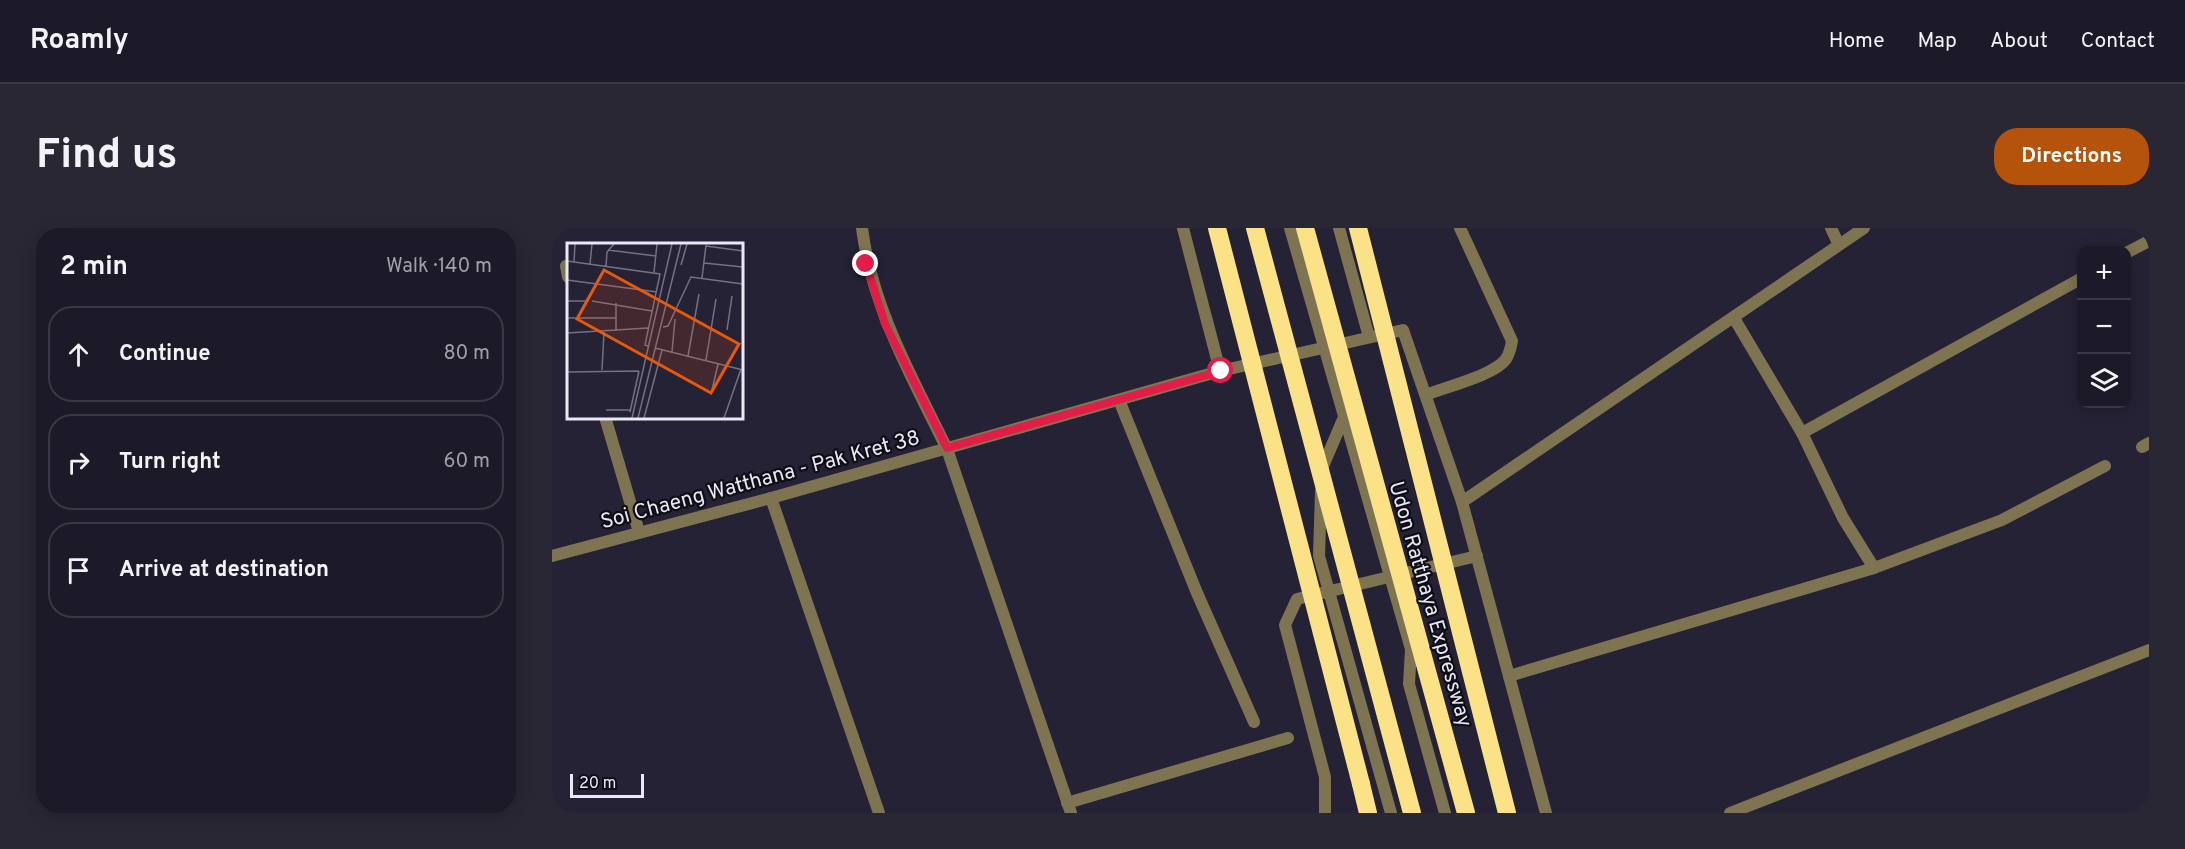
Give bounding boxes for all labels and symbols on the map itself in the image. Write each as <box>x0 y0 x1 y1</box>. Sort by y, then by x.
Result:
inset map <box>567 243 742 418</box>
route end <box>852 250 878 276</box>
route start <box>1207 357 1233 383</box>
street label: Soi Chaeng Watthana - Pak Kret 38 <box>598 425 923 536</box>
street label: Udon Ratthaya Expressway <box>1382 478 1478 730</box>
scale bar <box>570 771 644 798</box>

